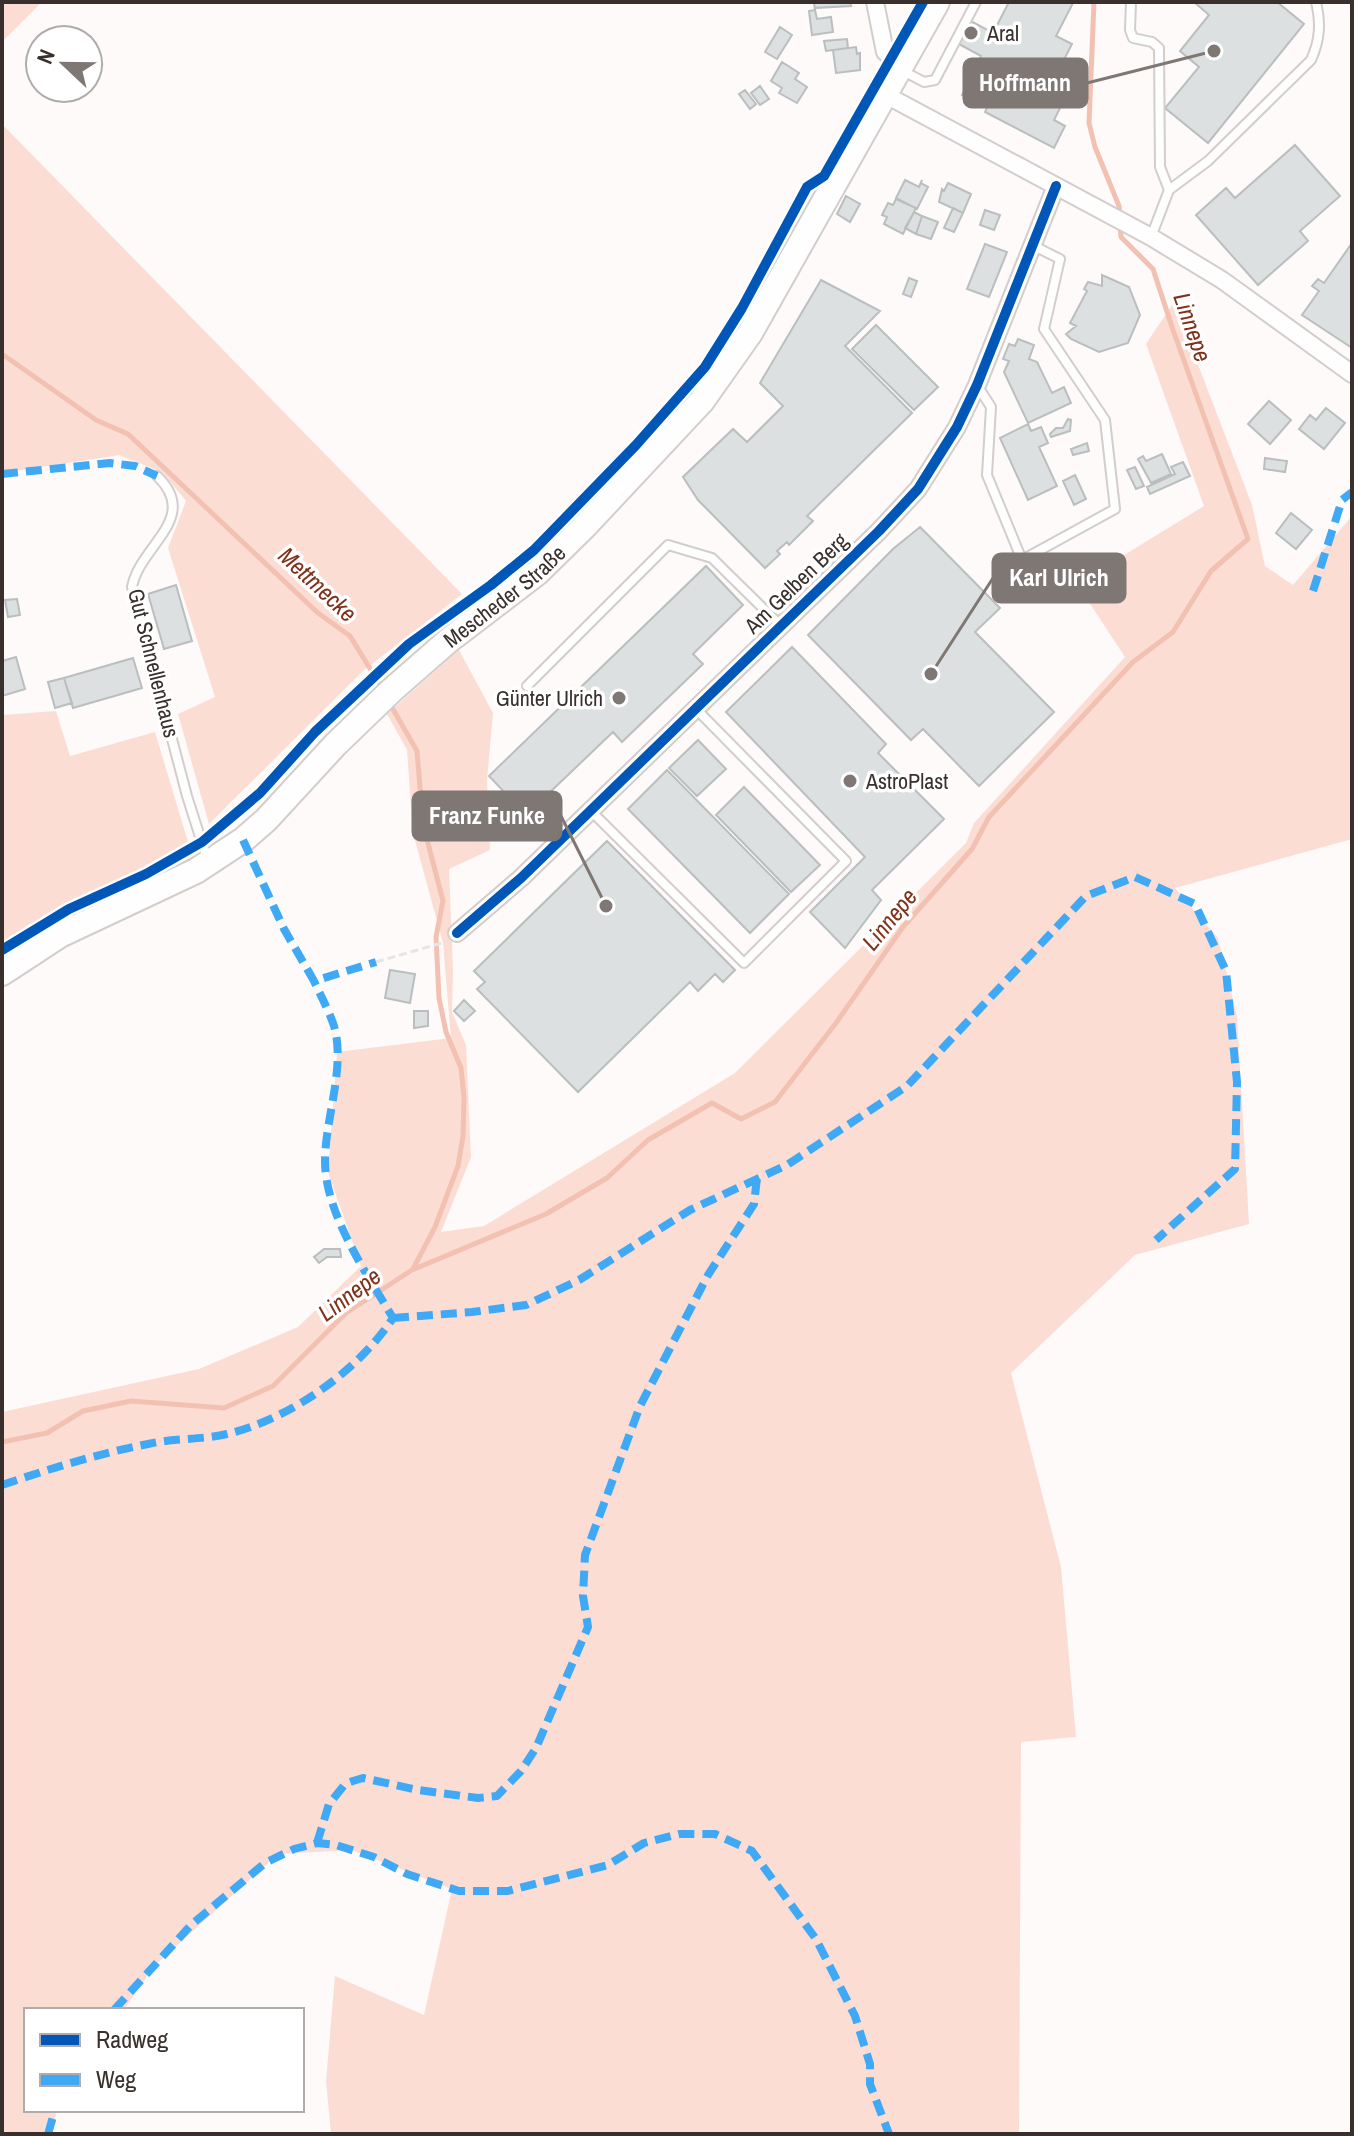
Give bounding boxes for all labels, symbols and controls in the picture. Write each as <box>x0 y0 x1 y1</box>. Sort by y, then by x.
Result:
place label: Aral <box>986 18 1019 48</box>
north arrow <box>24 24 104 104</box>
marker: Aral <box>962 24 980 42</box>
text: N <box>29 45 62 68</box>
callout: Hoffmann <box>964 59 1087 107</box>
text: Hoffmann <box>979 66 1071 98</box>
water label: Linnepe <box>1166 288 1220 366</box>
street label: Am Gelben Berg <box>737 526 854 641</box>
street label: Mescheder Straße <box>437 538 572 654</box>
water label: Mettmecke <box>272 539 364 629</box>
callout: Karl Ulrich <box>993 554 1125 602</box>
text: Karl Ulrich <box>1009 561 1109 593</box>
street label: Gut Schnellenhaus <box>121 585 187 741</box>
place label: Günter Ulrich <box>496 683 603 713</box>
marker: Günter Ulrich <box>610 689 628 707</box>
place label: AstroPlast <box>865 766 948 796</box>
marker: AstroPlast <box>841 772 859 790</box>
callout: Franz Funke <box>413 792 561 840</box>
text: Franz Funke <box>429 799 545 831</box>
water label: Linnepe <box>854 881 924 957</box>
water label: Linnepe <box>311 1260 387 1328</box>
legend <box>24 2008 304 2112</box>
text: Radweg <box>96 2023 168 2055</box>
text: Weg <box>96 2063 136 2095</box>

